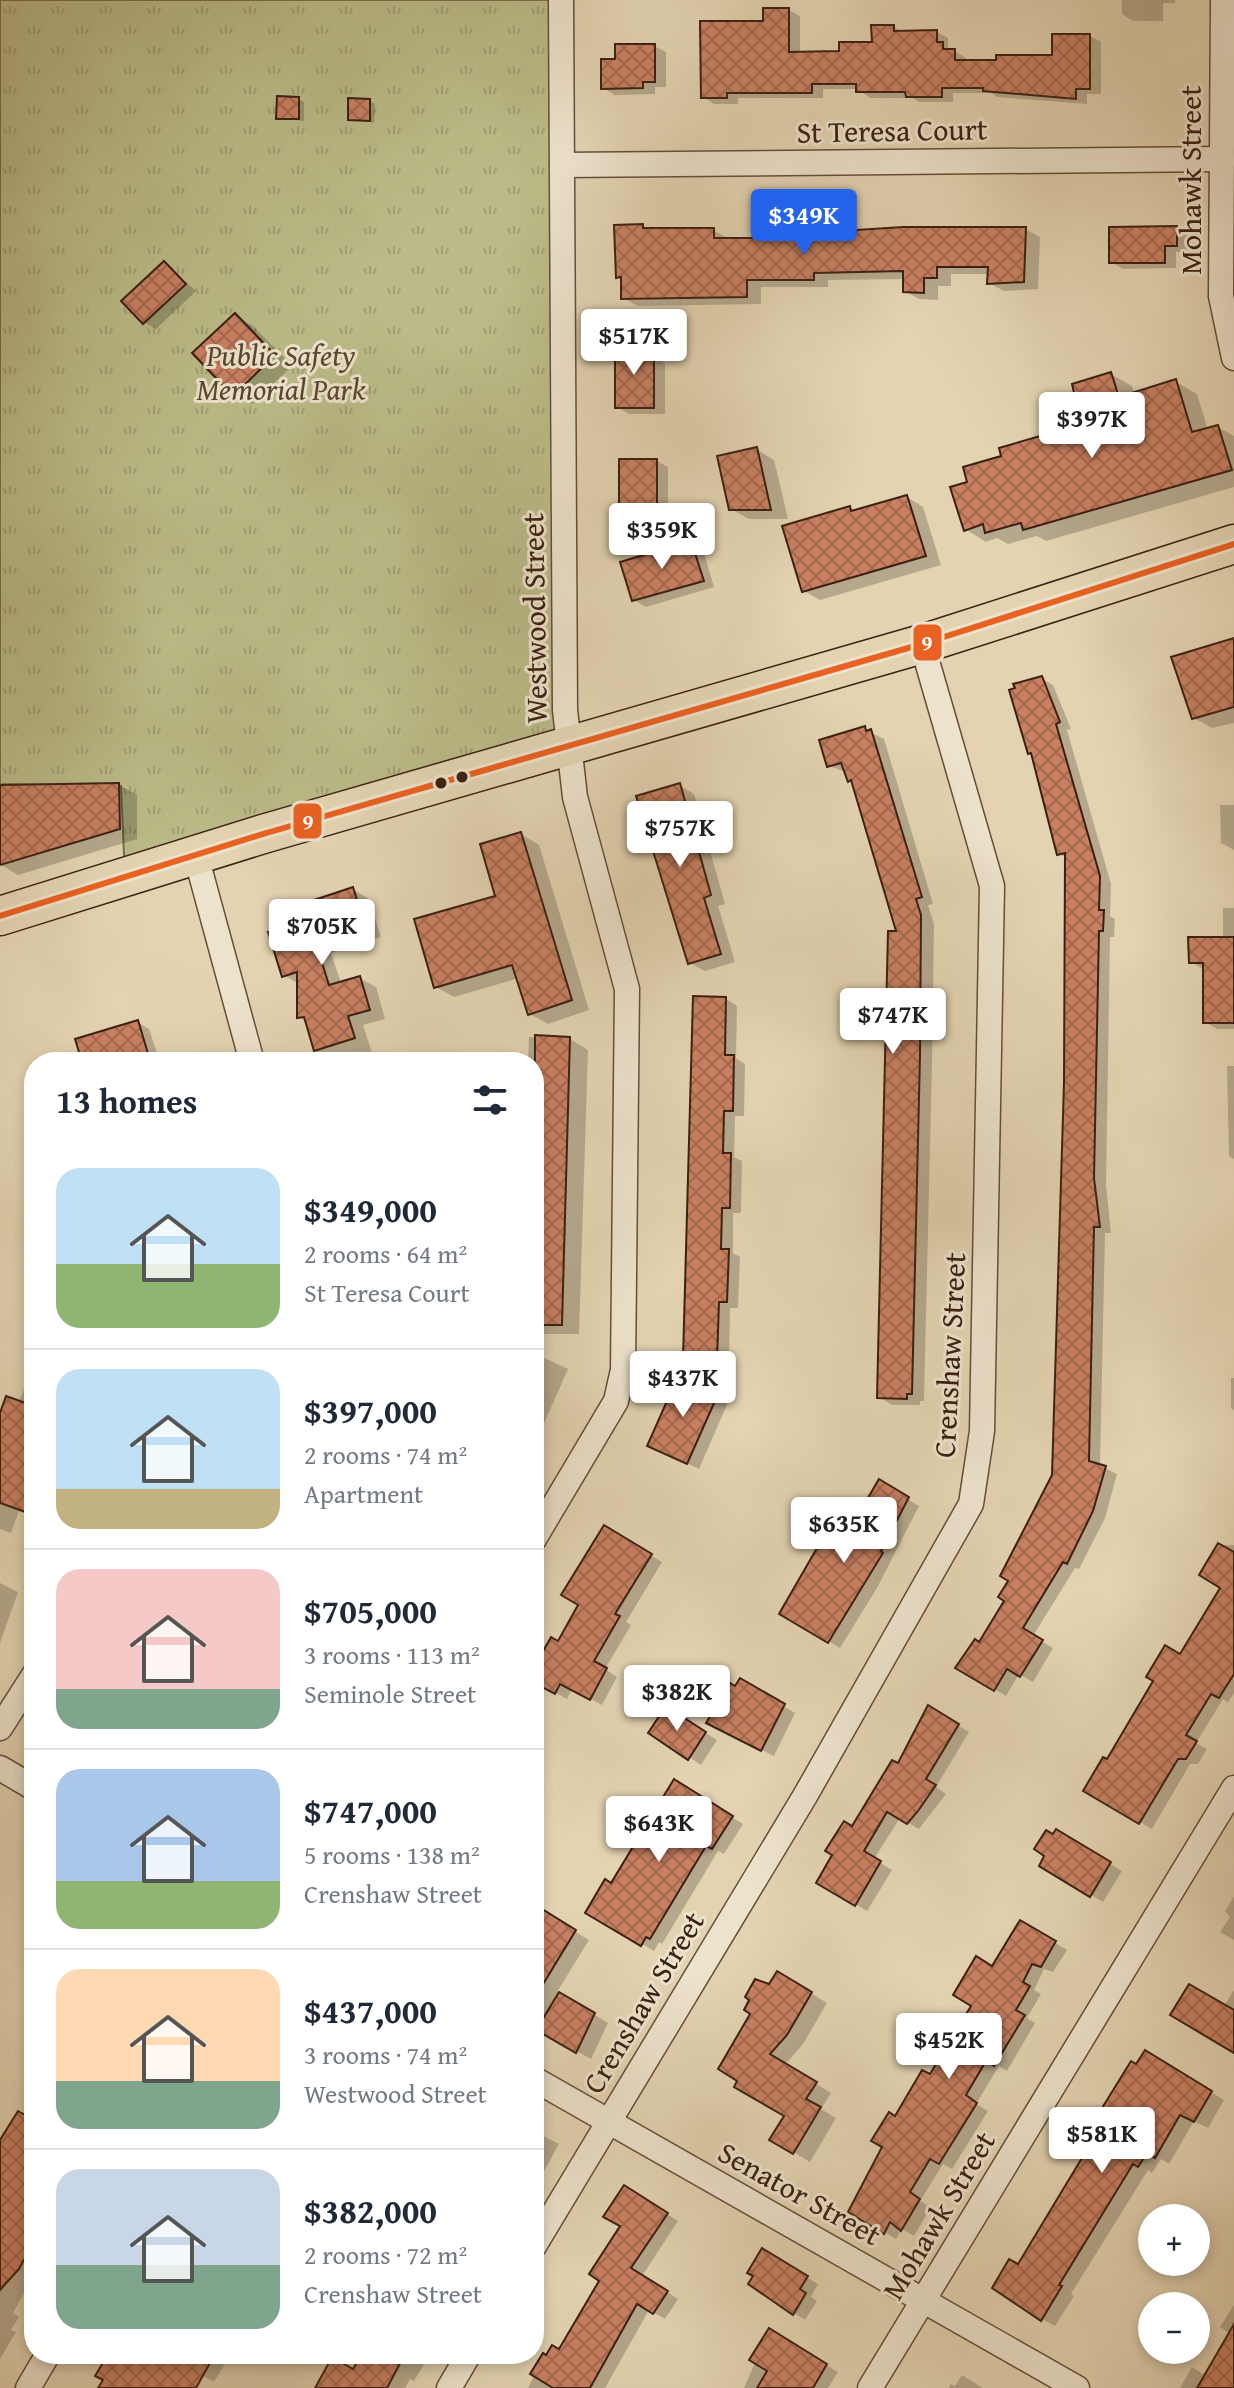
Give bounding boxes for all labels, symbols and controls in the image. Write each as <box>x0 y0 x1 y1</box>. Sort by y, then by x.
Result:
street label: Mohawk Street <box>1168 85 1212 275</box>
street label: St Teresa Court <box>796 106 988 154</box>
pin: $349K <box>748 189 860 257</box>
text: $349K <box>769 195 839 234</box>
pin: $517K <box>578 309 690 377</box>
text: $517K <box>599 315 669 354</box>
park label: Public Safety Memorial Park <box>197 333 366 411</box>
pin: $397K <box>1036 392 1148 460</box>
text: $397K <box>1057 398 1127 437</box>
pin: $359K <box>606 503 718 571</box>
text: $359K <box>627 509 697 548</box>
street label: Westwood Street <box>510 512 558 724</box>
line badge: 9 <box>912 623 943 662</box>
text: 9 <box>921 626 933 658</box>
unlabelled marker <box>454 769 470 785</box>
unlabelled marker <box>433 775 449 791</box>
pin: $757K <box>624 801 736 869</box>
line badge: 9 <box>292 802 323 840</box>
text: 9 <box>302 805 314 837</box>
text: $757K <box>645 807 715 846</box>
pin: $705K <box>266 899 378 967</box>
text: $705K <box>287 905 357 944</box>
pin: $747K <box>837 988 949 1056</box>
text: $747K <box>858 994 928 1033</box>
text: 13 homes <box>56 1076 197 1125</box>
icon: filters <box>468 1078 512 1122</box>
text: $349,000 <box>304 1185 437 1234</box>
icon: home <box>120 1200 216 1296</box>
text: 2 rooms · 64 m² <box>304 1234 467 1273</box>
street label: Crenshaw Street <box>922 1251 976 1459</box>
text: St Teresa Court <box>304 1273 470 1312</box>
pin: $437K <box>627 1351 739 1419</box>
text: $437K <box>648 1357 718 1396</box>
text: $397,000 <box>304 1386 437 1435</box>
icon: home <box>120 1401 216 1497</box>
text: 2 rooms · 74 m² <box>304 1435 467 1474</box>
text: Apartment <box>304 1474 423 1513</box>
pin: $635K <box>788 1497 900 1565</box>
text: $635K <box>809 1503 879 1542</box>
text: $705,000 <box>304 1586 437 1635</box>
icon: home <box>120 1601 216 1697</box>
text: 3 rooms · 113 m² <box>304 1635 480 1674</box>
pin: $382K <box>621 1665 733 1733</box>
text: $382K <box>642 1671 712 1710</box>
text: Seminole Street <box>304 1674 476 1713</box>
text: $747,000 <box>304 1786 437 1835</box>
pin: $643K <box>603 1796 715 1864</box>
icon: home <box>120 1801 216 1897</box>
text: $643K <box>624 1802 694 1841</box>
text: 5 rooms · 138 m² <box>304 1835 480 1874</box>
text: Crenshaw Street <box>304 1874 482 1913</box>
street label: Crenshaw Street <box>571 1902 715 2101</box>
text: $437,000 <box>304 1986 437 2035</box>
icon: home <box>120 2001 216 2097</box>
pin: $452K <box>893 2013 1005 2081</box>
text: $452K <box>914 2019 984 2058</box>
text: 3 rooms · 74 m² <box>304 2035 467 2074</box>
text: Westwood Street <box>304 2074 487 2113</box>
pin: $581K <box>1046 2107 1158 2175</box>
text: $581K <box>1067 2113 1137 2152</box>
street label: Mohawk Street <box>870 2122 1006 2308</box>
street label: Senator Street <box>710 2130 890 2256</box>
text: $382,000 <box>304 2186 437 2235</box>
icon: home <box>120 2201 216 2297</box>
map controls <box>1138 2204 1210 2364</box>
button: + <box>1138 2204 1210 2276</box>
text: 2 rooms · 72 m² <box>304 2235 467 2274</box>
text: Crenshaw Street <box>304 2274 482 2313</box>
button: − <box>1138 2292 1210 2364</box>

